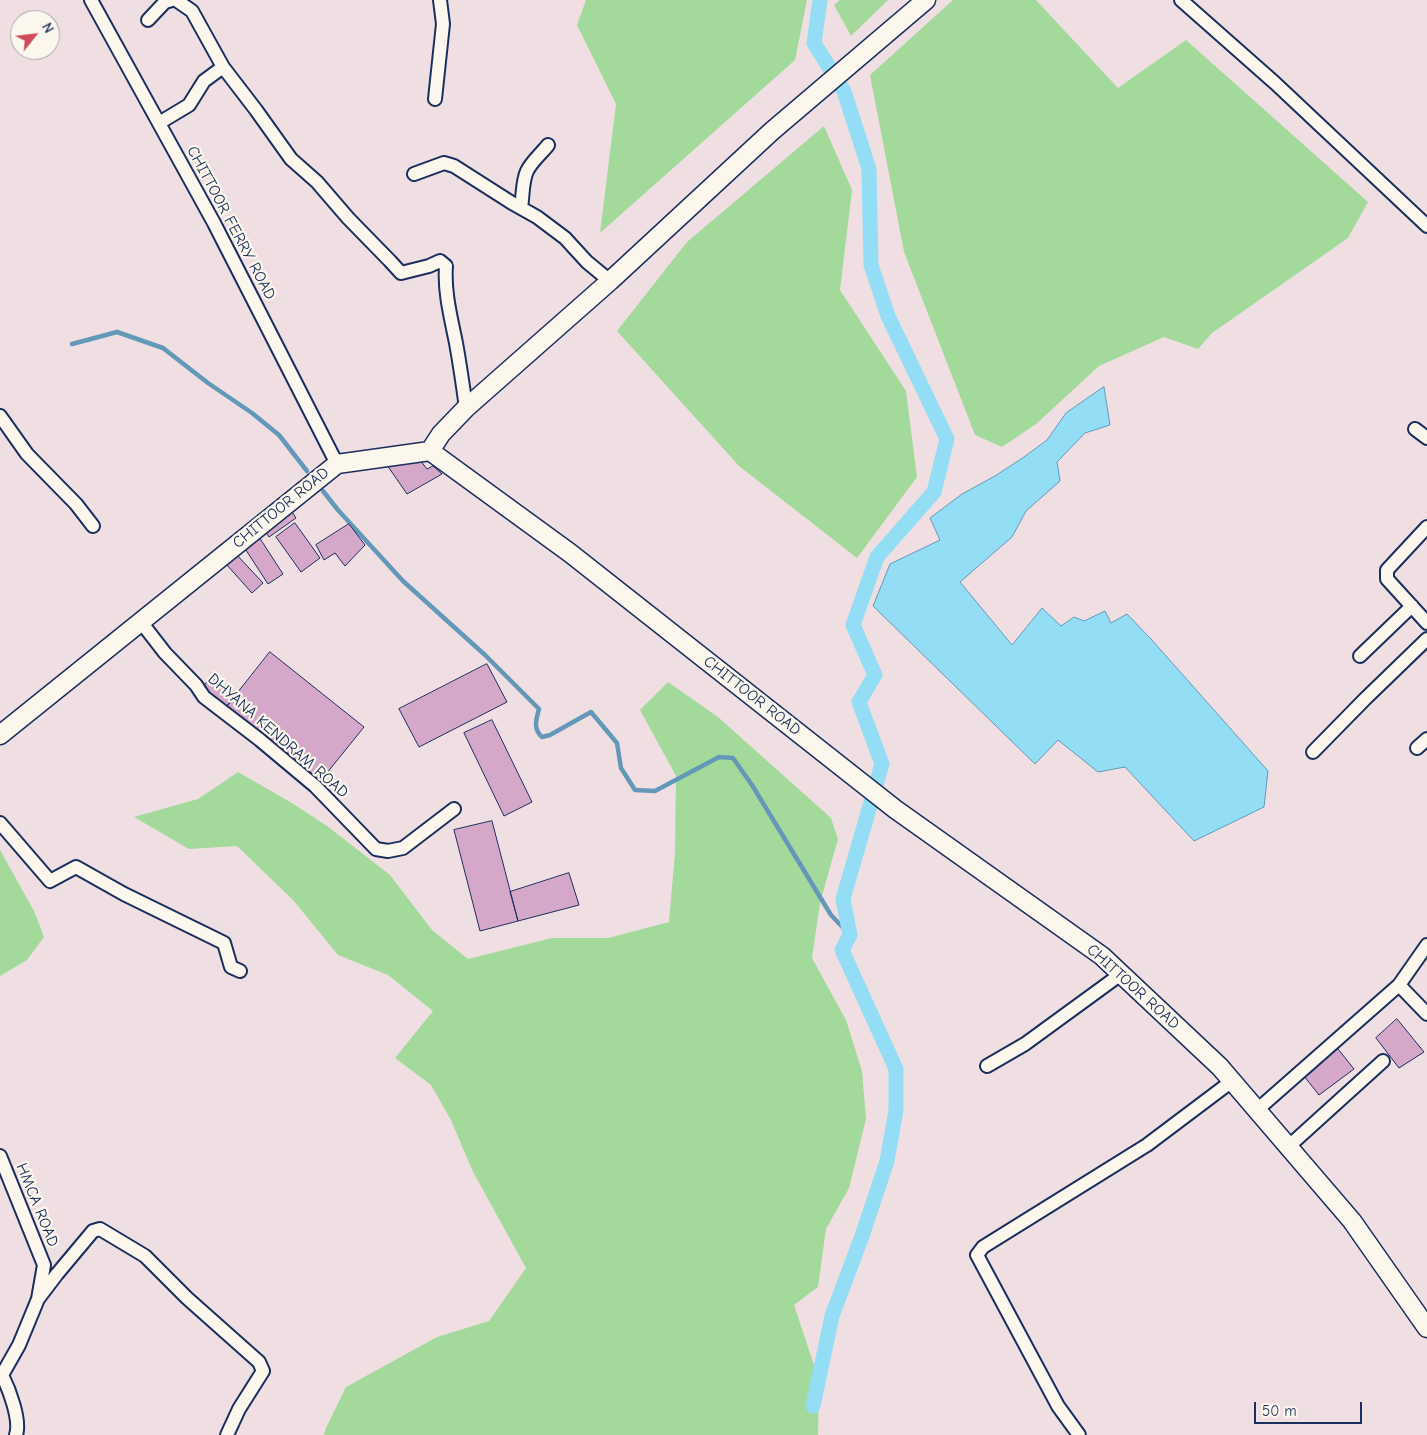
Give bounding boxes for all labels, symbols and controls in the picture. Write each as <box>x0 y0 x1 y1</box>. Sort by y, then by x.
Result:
north arrow <box>10 10 60 60</box>
text: N <box>38 20 57 36</box>
street label: CHITTOOR FERRY ROAD <box>182 143 280 303</box>
street label: CHITTOOR ROAD <box>229 463 333 553</box>
street label: CHITTOOR ROAD <box>699 652 805 740</box>
street label: DHYANA KENDRAM ROAD <box>204 670 352 802</box>
street label: CHITTOOR ROAD <box>1083 940 1183 1034</box>
street label: HMCA ROAD <box>12 1160 62 1250</box>
scale bar <box>1257 1392 1364 1424</box>
text: 50 m <box>1262 1402 1297 1420</box>

